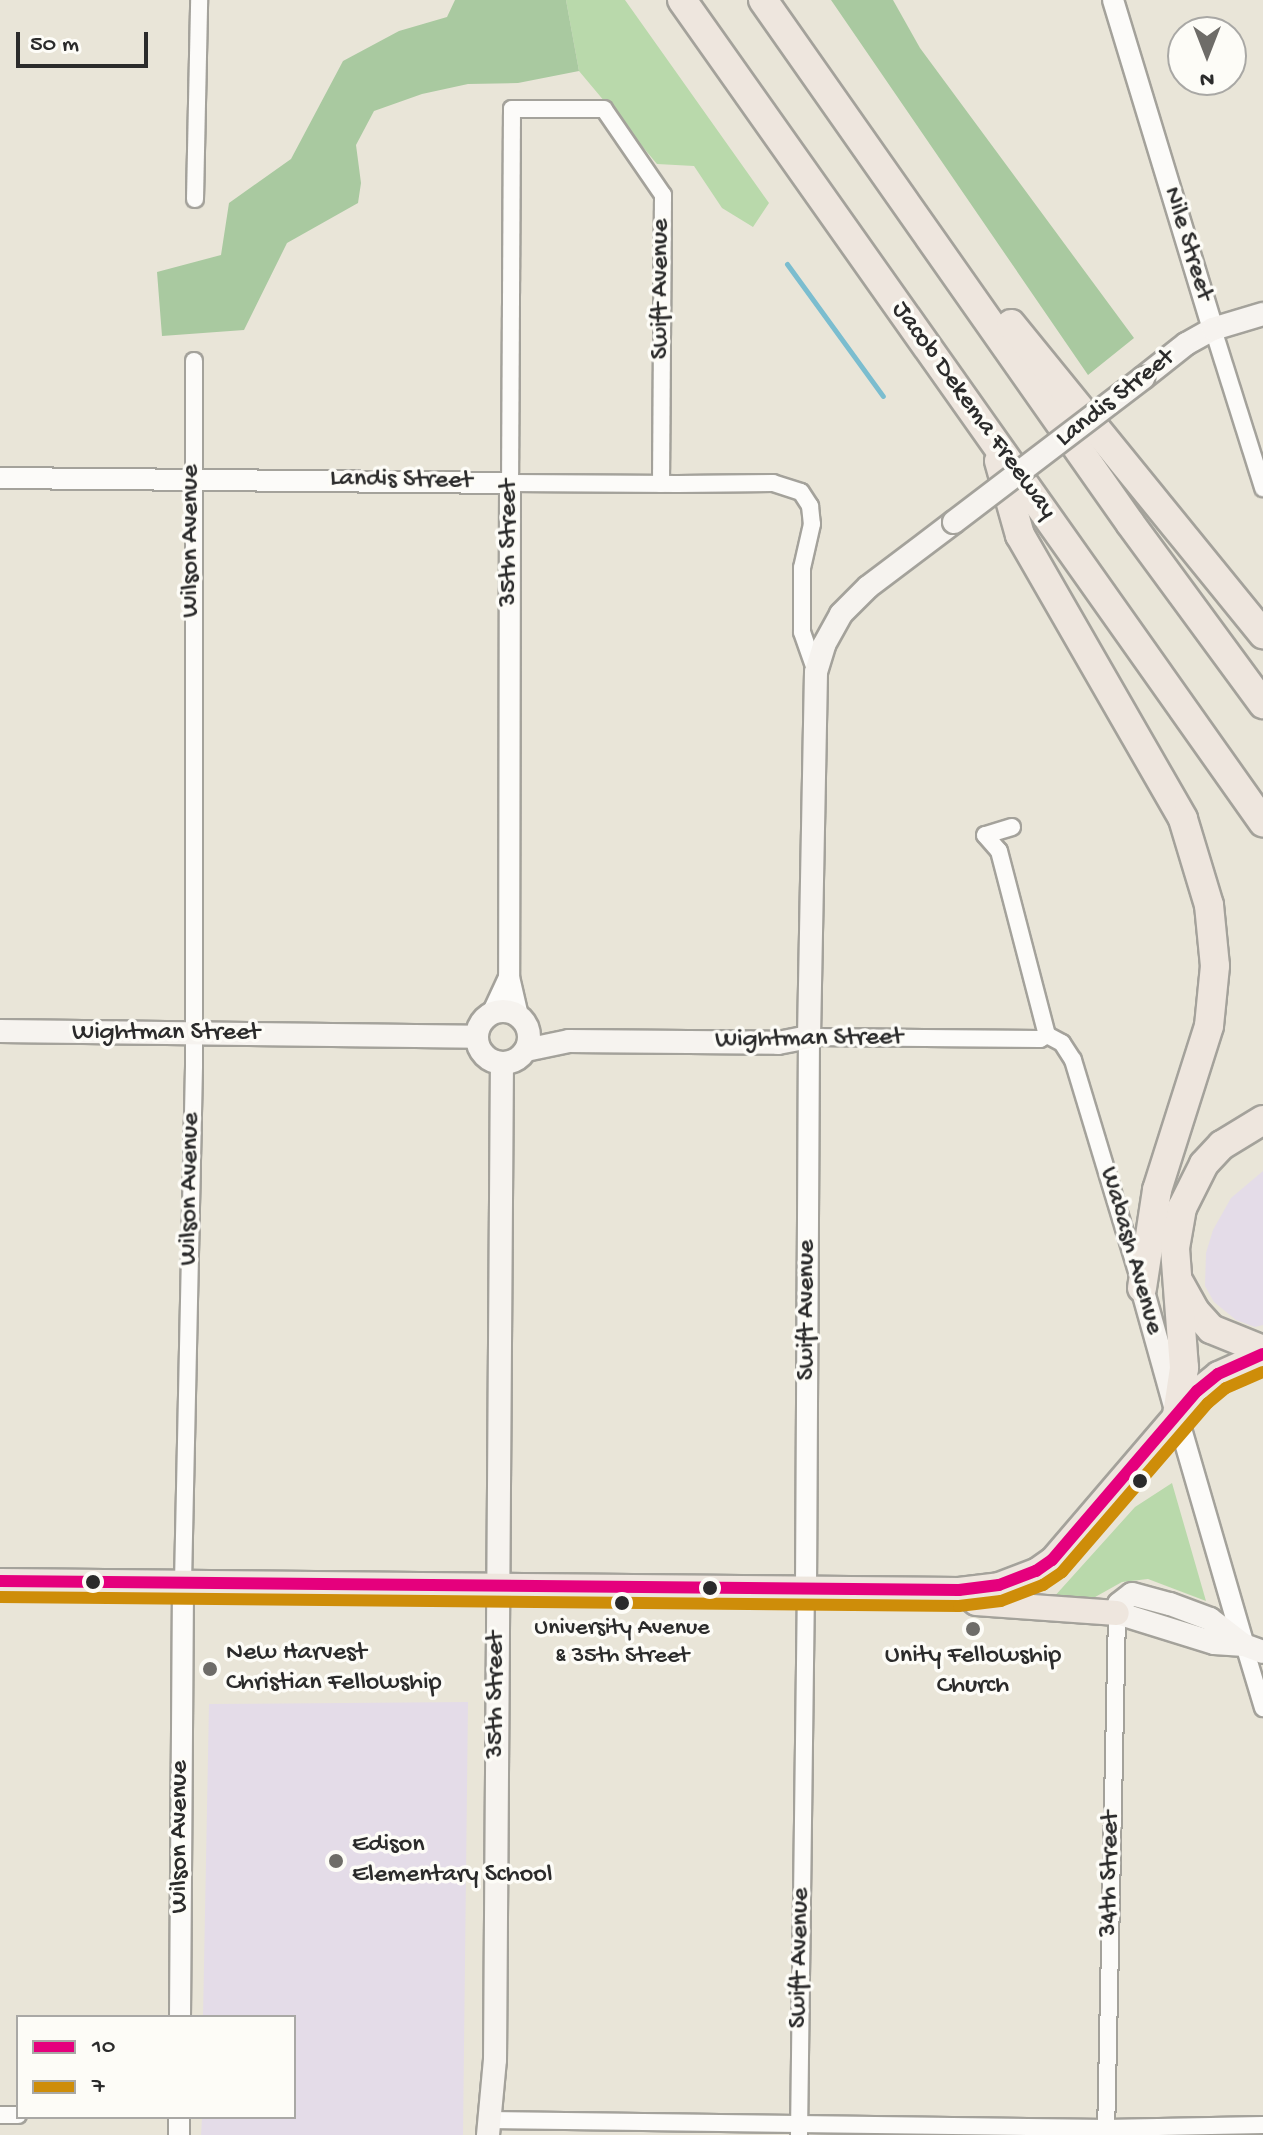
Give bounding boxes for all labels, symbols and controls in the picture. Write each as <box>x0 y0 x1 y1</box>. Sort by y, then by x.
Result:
scale bar <box>20 16 152 66</box>
north arrow <box>1167 16 1247 96</box>
text: 50 m <box>30 31 79 60</box>
text: N <box>1200 65 1214 91</box>
street label: Nile Street <box>1155 183 1219 305</box>
street label: Swift Avenue <box>646 219 678 359</box>
street label: Jacob Dekema Freeway <box>884 296 1062 526</box>
street label: Landis Street <box>1050 343 1182 455</box>
street label: Wilson Avenue <box>176 464 208 618</box>
street label: Landis Street <box>330 464 472 498</box>
street label: 35th Street <box>494 479 526 607</box>
street label: Wightman Street <box>72 1018 260 1050</box>
street label: Wightman Street <box>715 1023 903 1057</box>
street label: Wilson Avenue <box>174 1112 208 1266</box>
street label: Wabash Avenue <box>1091 1164 1169 1338</box>
street label: Swift Avenue <box>792 1240 824 1380</box>
unlabelled marker <box>1132 1473 1148 1489</box>
unlabelled marker <box>85 1574 101 1590</box>
unlabelled marker <box>702 1580 718 1596</box>
marker: University Avenue & 35th Street <box>614 1595 630 1611</box>
place label: University Avenue & 35th Street <box>534 1615 710 1671</box>
marker: Unity Fellowship Church <box>964 1620 982 1638</box>
street label: 35th Street <box>481 1631 513 1759</box>
place label: New Harvest Christian Fellowship <box>226 1638 441 1700</box>
place label: Unity Fellowship Church <box>885 1641 1061 1702</box>
marker: New Harvest Christian Fellowship <box>201 1660 219 1678</box>
street label: Wilson Avenue <box>165 1760 197 1914</box>
street label: 34th Street <box>1094 1811 1128 1937</box>
place label: Edison Elementary School <box>352 1830 552 1892</box>
marker: Edison Elementary School <box>327 1852 345 1870</box>
street label: Swift Avenue <box>784 1887 818 2029</box>
legend <box>16 2015 296 2119</box>
text: 10 <box>92 2033 115 2062</box>
text: 7 <box>92 2073 104 2102</box>

